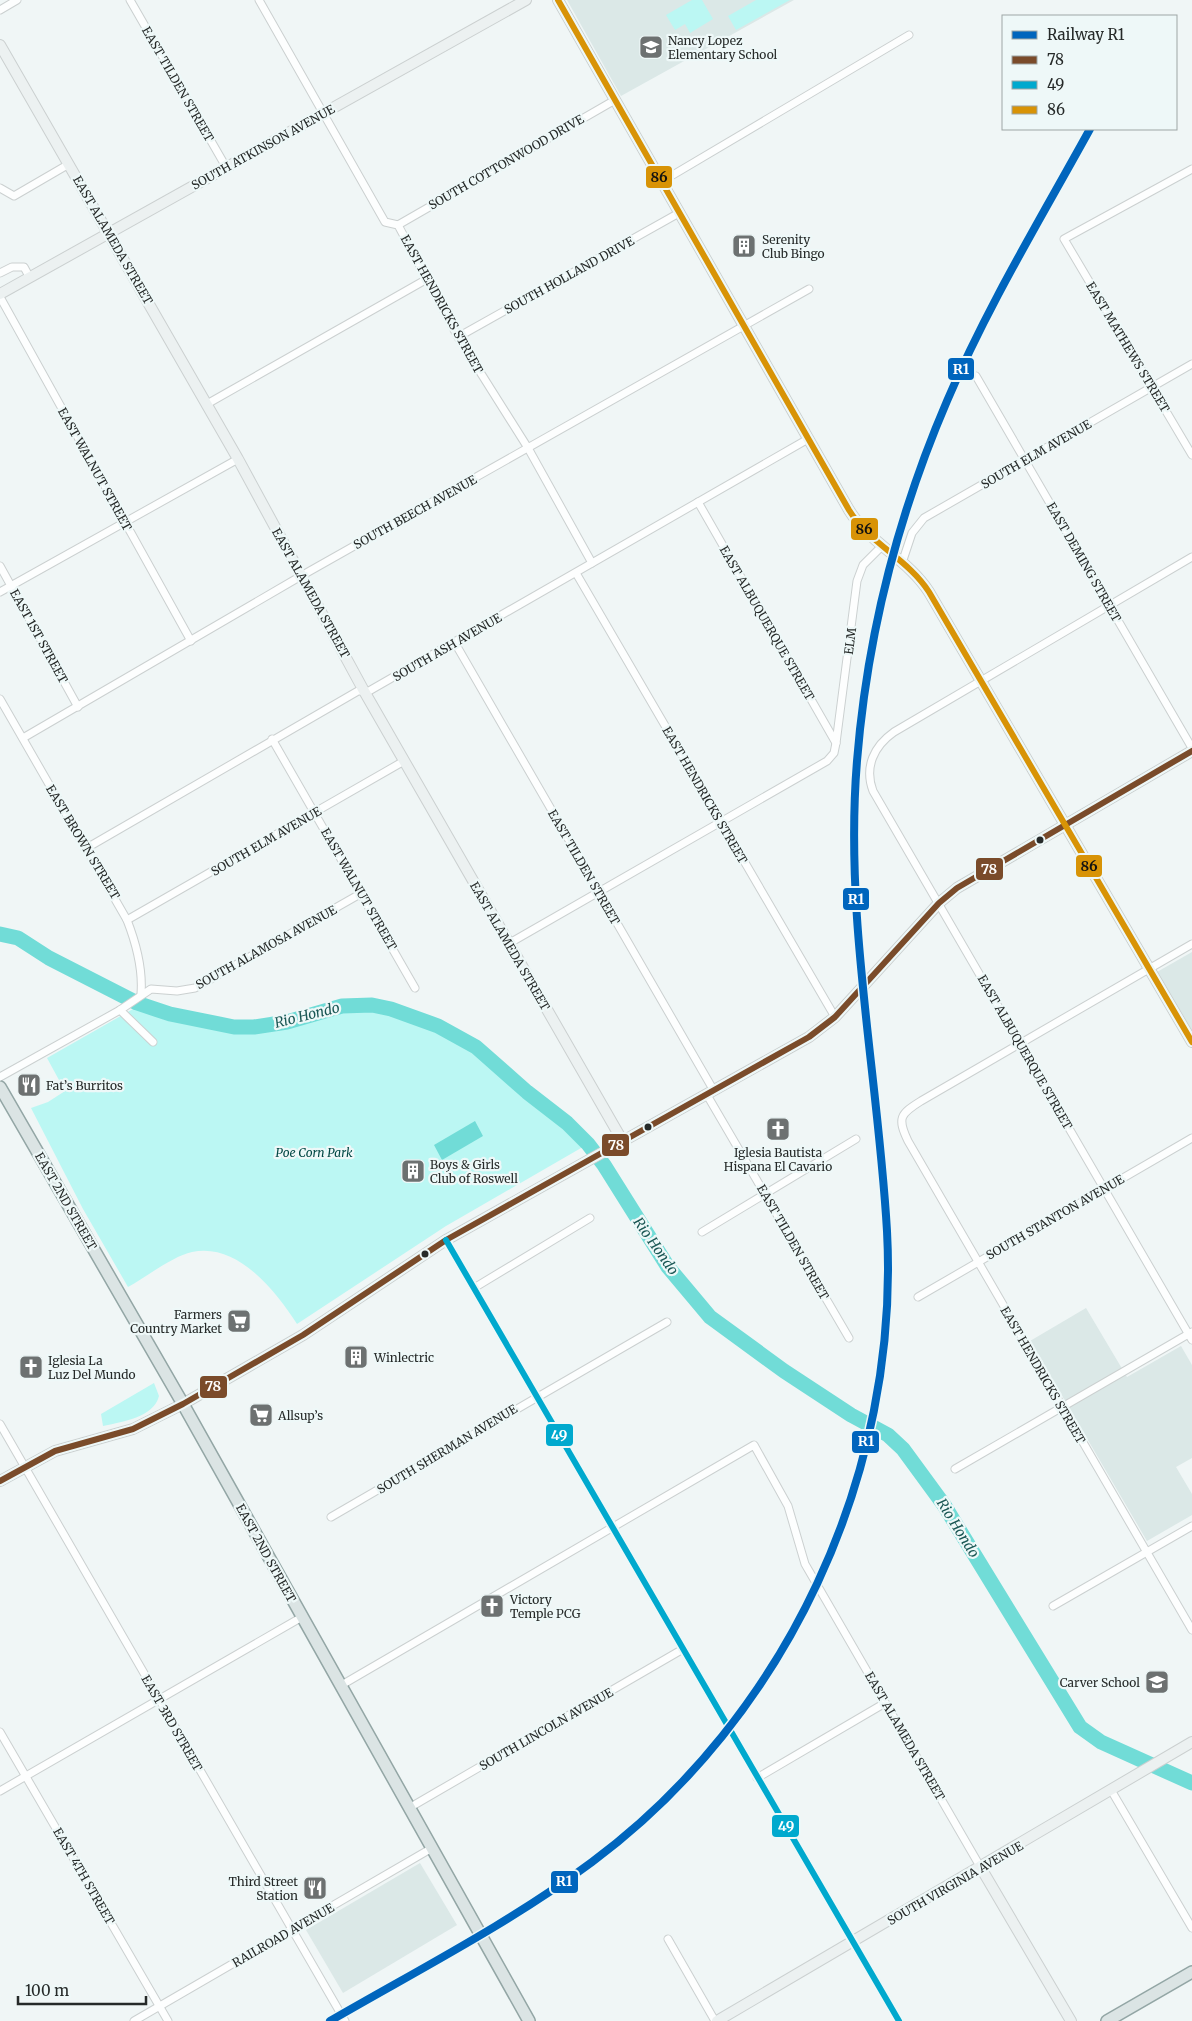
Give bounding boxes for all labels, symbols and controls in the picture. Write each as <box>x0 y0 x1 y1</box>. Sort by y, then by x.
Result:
legend <box>1002 15 1177 130</box>
street label: EAST TILDEN STREET <box>139 24 217 145</box>
text: Railway R1 <box>1047 25 1125 44</box>
place label: Nancy Lopez Elementary School <box>668 33 778 62</box>
school or university icon: Nancy Lopez Elementary School <box>638 34 664 60</box>
text: 78 <box>1047 50 1064 69</box>
text: 49 <box>1047 75 1064 94</box>
text: 86 <box>1047 100 1065 119</box>
street label: SOUTH ATKINSON AVENUE <box>189 101 338 193</box>
street label: SOUTH COTTONWOOD DRIVE <box>426 111 587 213</box>
line badge: 86 <box>645 165 673 189</box>
text: 86 <box>650 168 668 186</box>
street label: EAST ALAMEDA STREET <box>70 173 156 308</box>
street label: EAST HENDRICKS STREET <box>398 232 487 376</box>
place label: Serenity Club Bingo <box>762 232 825 261</box>
street label: SOUTH HOLLAND DRIVE <box>501 233 637 317</box>
building icon: Serenity Club Bingo <box>731 233 757 259</box>
street label: EAST MATHEWS STREET <box>1083 279 1173 415</box>
line badge: R1 <box>947 357 975 381</box>
text: R1 <box>953 360 970 378</box>
street label: EAST WALNUT STREET <box>55 405 135 534</box>
street label: SOUTH ELM AVENUE <box>978 416 1094 492</box>
street label: SOUTH BEECH AVENUE <box>351 472 480 552</box>
street label: EAST DEMING STREET <box>1044 500 1125 625</box>
line badge: 86 <box>850 517 879 541</box>
text: 86 <box>855 520 873 538</box>
street label: EAST ALAMEDA STREET <box>269 525 353 661</box>
street label: EAST ALBUQUERQUE STREET <box>717 543 818 703</box>
street label: EAST 1ST STREET <box>7 586 71 686</box>
street label: SOUTH ASH AVENUE <box>390 610 504 684</box>
street label: ELM <box>841 627 859 655</box>
street label: EAST HENDRICKS STREET <box>659 724 751 867</box>
street label: EAST BROWN STREET <box>43 782 123 903</box>
street label: SOUTH ELM AVENUE <box>208 803 324 879</box>
street label: EAST TILDEN STREET <box>545 807 623 928</box>
street label: EAST WALNUT STREET <box>318 825 400 953</box>
unlabelled marker <box>1035 835 1045 845</box>
line badge: 86 <box>1075 854 1103 878</box>
line badge: 78 <box>975 857 1004 881</box>
text: 86 <box>1080 857 1098 875</box>
text: 78 <box>981 860 998 878</box>
street label: EAST ALAMEDA STREET <box>467 879 553 1014</box>
line badge: R1 <box>842 887 870 911</box>
text: R1 <box>848 890 865 908</box>
street label: SOUTH ALAMOSA AVENUE <box>193 902 339 992</box>
street label: EAST ALBUQUERQUE STREET <box>975 972 1076 1132</box>
water label: Rio Hondo <box>273 998 341 1032</box>
restaurant icon: Fat’s Burritos <box>16 1072 42 1098</box>
place label: Fat’s Burritos <box>46 1078 123 1093</box>
church icon: Iglesia Bautista Hispana El Cavario <box>765 1116 791 1142</box>
unlabelled marker <box>643 1122 653 1132</box>
line badge: 78 <box>601 1133 630 1157</box>
text: 78 <box>608 1136 625 1154</box>
park label: Poe Corn Park <box>276 1145 353 1160</box>
place label: Iglesia Bautista Hispana El Cavario <box>724 1145 832 1174</box>
street label: EAST 2ND STREET <box>32 1150 100 1253</box>
place label: Boys & Girls Club of Roswell <box>430 1157 518 1186</box>
building icon: Boys & Girls Club of Roswell <box>400 1158 426 1184</box>
street label: SOUTH STANTON AVENUE <box>983 1171 1127 1263</box>
street label: EAST TILDEN STREET <box>754 1182 832 1303</box>
water label: Rio Hondo <box>630 1214 682 1278</box>
unlabelled marker <box>420 1249 430 1259</box>
street label: EAST HENDRICKS STREET <box>997 1304 1089 1447</box>
place label: Farmers Country Market <box>130 1307 222 1336</box>
supermarket icon: Farmers Country Market <box>226 1308 252 1334</box>
building icon: Winlectric <box>343 1344 369 1370</box>
place label: Winlectric <box>373 1350 434 1365</box>
place label: Iglesia La Luz Del Mundo <box>48 1353 136 1382</box>
church icon: Iglesia La Luz Del Mundo <box>18 1354 44 1380</box>
line badge: 78 <box>199 1375 228 1399</box>
text: 78 <box>205 1377 222 1395</box>
street label: SOUTH SHERMAN AVENUE <box>374 1401 520 1497</box>
supermarket icon: Allsup’s <box>248 1402 274 1428</box>
place label: Allsup’s <box>277 1408 323 1423</box>
line badge: 49 <box>545 1423 574 1447</box>
text: 49 <box>551 1426 567 1444</box>
line badge: R1 <box>851 1430 880 1454</box>
text: R1 <box>858 1432 875 1450</box>
water label: Rio Hondo <box>933 1495 983 1561</box>
street label: EAST 2ND STREET <box>233 1501 300 1605</box>
place label: Victory Temple PCG <box>509 1592 581 1621</box>
church icon: Victory Temple PCG <box>479 1593 505 1619</box>
street label: EAST ALAMEDA STREET <box>862 1669 948 1804</box>
school or university icon: Carver School <box>1144 1669 1170 1695</box>
street label: EAST 3RD STREET <box>138 1672 206 1774</box>
place label: Carver School <box>1060 1675 1140 1690</box>
street label: SOUTH LINCOLN AVENUE <box>476 1684 616 1773</box>
line badge: 49 <box>771 1814 800 1838</box>
text: 49 <box>778 1817 794 1835</box>
street label: EAST 4TH STREET <box>50 1825 118 1928</box>
street label: SOUTH VIRGINIA AVENUE <box>885 1838 1026 1928</box>
line badge: R1 <box>550 1870 579 1894</box>
text: R1 <box>556 1872 573 1890</box>
place label: Third Street Station <box>228 1874 298 1903</box>
restaurant icon: Third Street Station <box>302 1875 328 1901</box>
street label: RAILROAD AVENUE <box>229 1900 337 1970</box>
scale bar <box>18 1974 145 2006</box>
text: 100 m <box>25 1981 69 2000</box>

